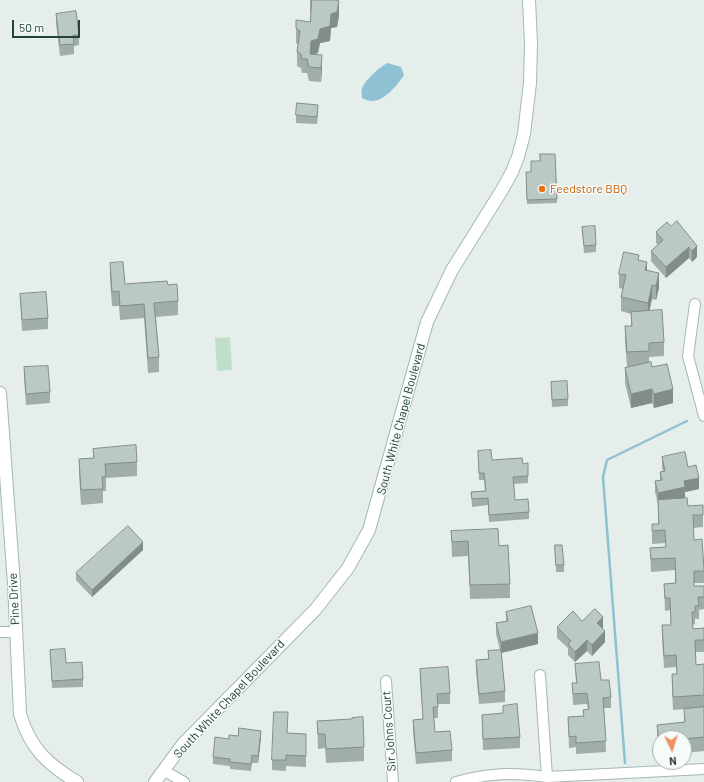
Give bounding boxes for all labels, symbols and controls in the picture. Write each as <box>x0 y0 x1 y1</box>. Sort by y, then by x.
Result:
scale bar <box>14 12 82 38</box>
text: 50 m <box>19 20 44 34</box>
place label: Feedstore BBQ <box>550 182 627 196</box>
marker: Feedstore BBQ <box>537 184 547 194</box>
street label: South White Chapel Boulevard <box>374 342 428 496</box>
street label: Pine Drive <box>5 573 23 625</box>
street label: South White Chapel Boulevard <box>170 637 288 761</box>
street label: Sir Johns Court <box>379 690 399 772</box>
north arrow <box>652 730 692 770</box>
text: N <box>669 755 677 768</box>

